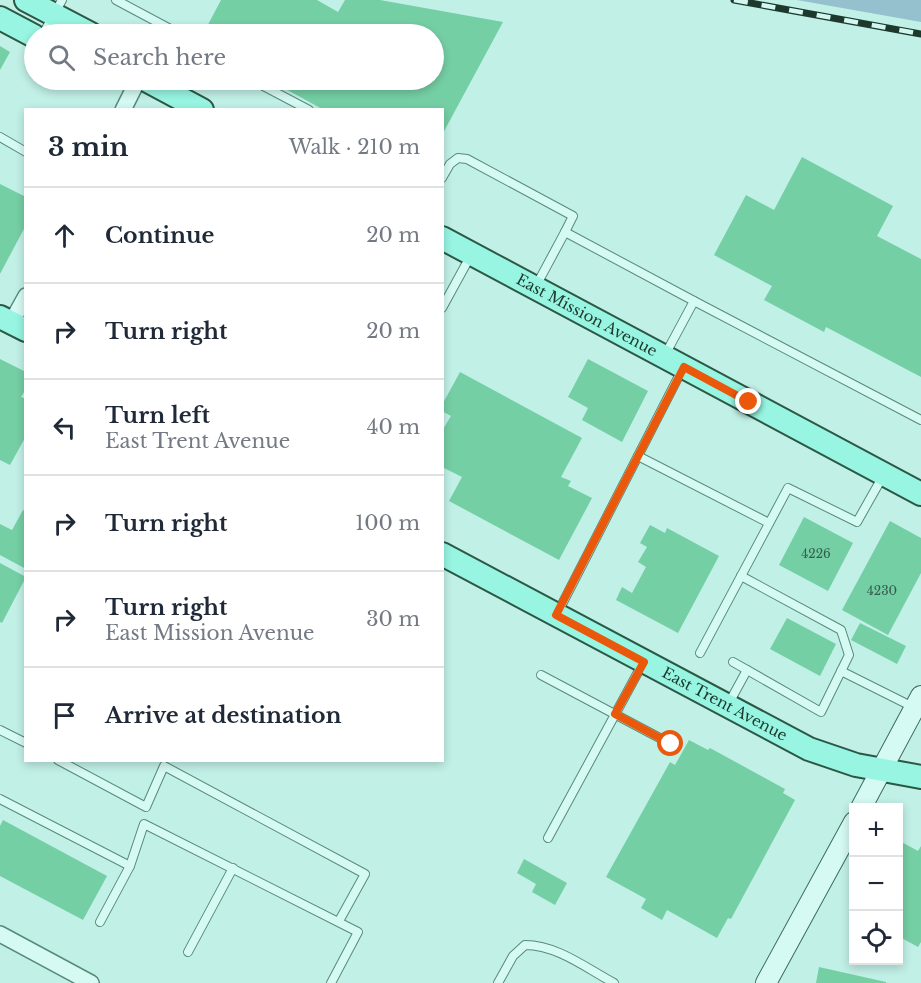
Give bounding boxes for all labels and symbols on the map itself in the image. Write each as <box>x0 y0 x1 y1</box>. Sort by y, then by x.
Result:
street label: East Mission Avenue <box>513 269 661 360</box>
route end <box>735 388 761 414</box>
house number: 4226 <box>801 546 831 561</box>
house number: 4230 <box>867 583 897 598</box>
street label: East Trent Avenue <box>659 663 791 745</box>
route start <box>657 730 683 756</box>

